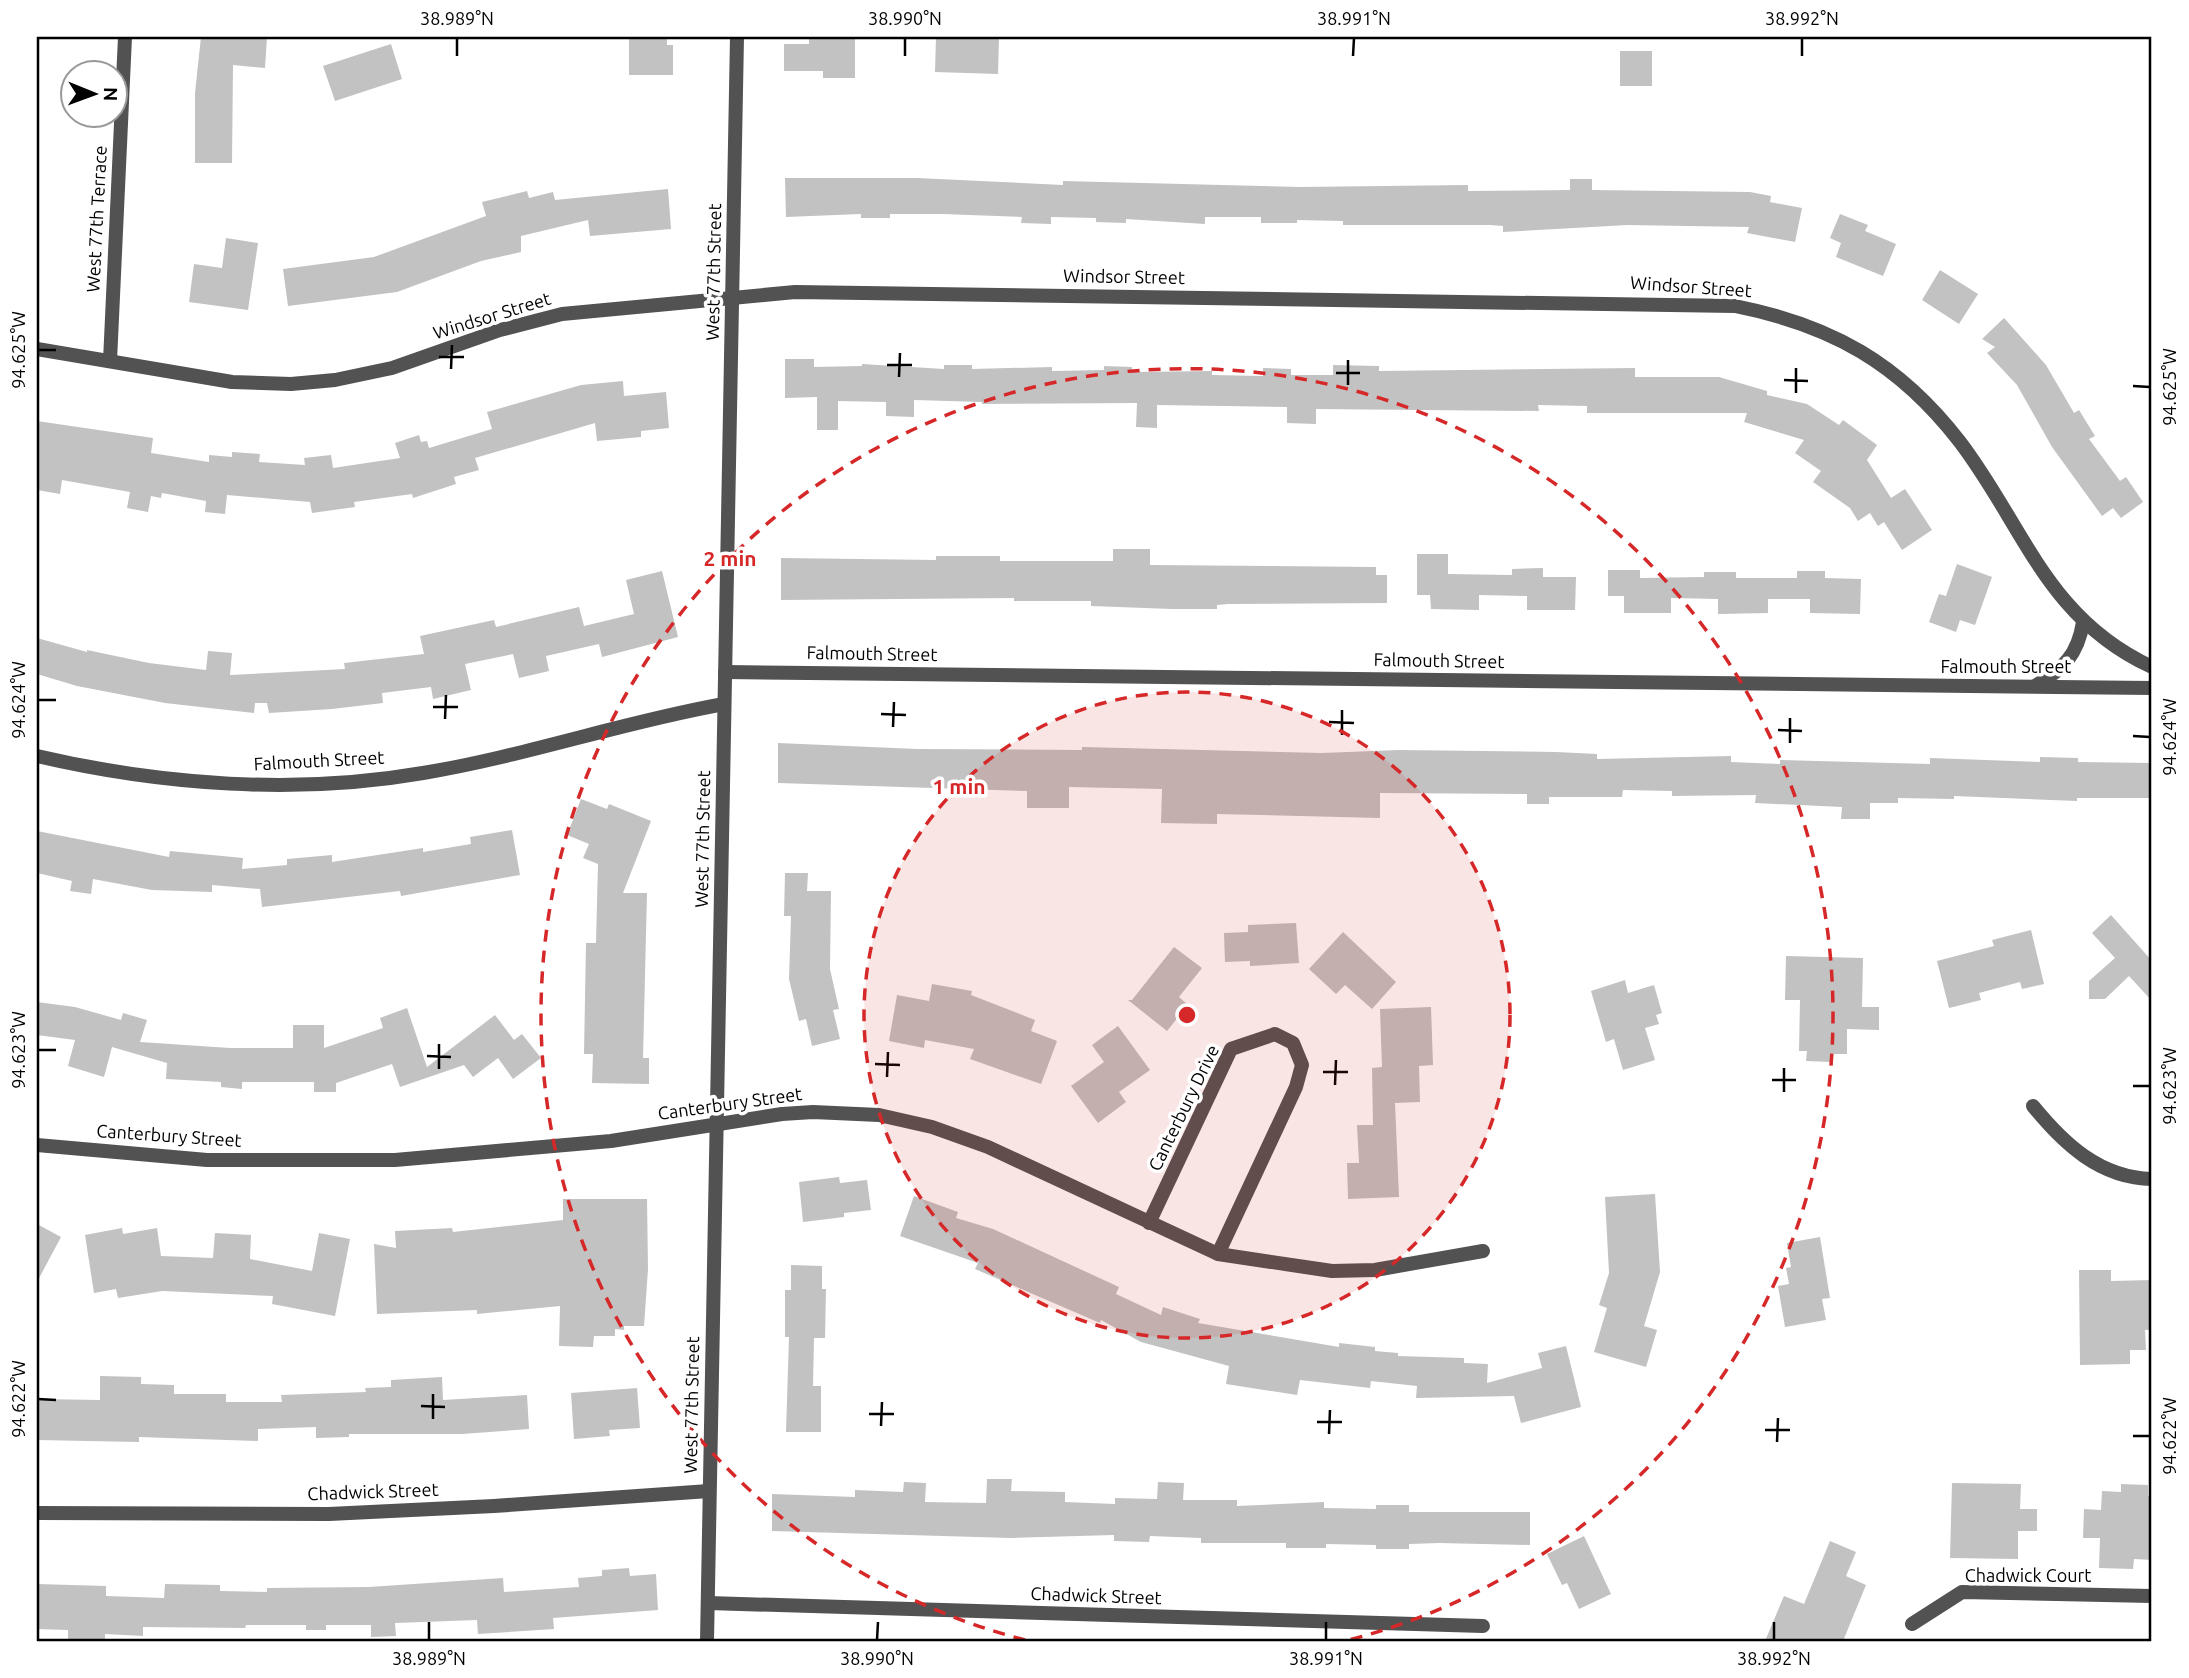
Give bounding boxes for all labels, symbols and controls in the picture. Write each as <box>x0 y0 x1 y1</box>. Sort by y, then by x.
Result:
text: 38.989°N <box>420 8 494 28</box>
text: 38.990°N <box>868 8 942 28</box>
text: 38.991°N <box>1317 8 1391 28</box>
text: 38.992°N <box>1765 8 1839 28</box>
north arrow <box>60 60 130 130</box>
text: N <box>100 87 122 102</box>
street label: West 77th Terrace <box>82 145 110 293</box>
street label: West 77th Street <box>702 203 724 341</box>
street label: Windsor Street <box>1063 265 1185 287</box>
street label: Windsor Street <box>1630 272 1752 300</box>
street label: Windsor Street <box>431 288 553 342</box>
text: 94.625°W <box>8 311 28 389</box>
text: 94.625°W <box>2159 348 2179 426</box>
text: 2 min <box>703 546 757 570</box>
street label: Falmouth Street <box>806 642 938 664</box>
street label: Falmouth Street <box>1373 649 1505 671</box>
street label: Falmouth Street <box>1941 656 2071 676</box>
text: 94.624°W <box>8 661 28 739</box>
text: 94.624°W <box>2159 698 2179 776</box>
street label: Falmouth Street <box>253 747 385 773</box>
street label: West 77th Street <box>691 770 713 908</box>
text: 1 min <box>932 774 986 798</box>
centre of rings <box>1175 1003 1199 1027</box>
text: 94.623°W <box>8 1011 28 1089</box>
street label: Canterbury Drive <box>1144 1041 1222 1174</box>
text: 94.623°W <box>2159 1047 2179 1125</box>
street label: Canterbury Street <box>656 1083 803 1123</box>
street label: Canterbury Street <box>96 1120 242 1150</box>
street label: West 77th Street <box>680 1336 702 1474</box>
text: 94.622°W <box>8 1360 28 1438</box>
text: 94.622°W <box>2159 1397 2179 1475</box>
street label: Chadwick Street <box>307 1479 439 1503</box>
street label: Chadwick Court <box>1965 1565 2091 1585</box>
street label: Chadwick Street <box>1030 1583 1162 1607</box>
text: 38.989°N <box>392 1648 466 1668</box>
text: 38.990°N <box>840 1648 914 1668</box>
text: 38.991°N <box>1289 1648 1363 1668</box>
text: 38.992°N <box>1737 1648 1811 1668</box>

